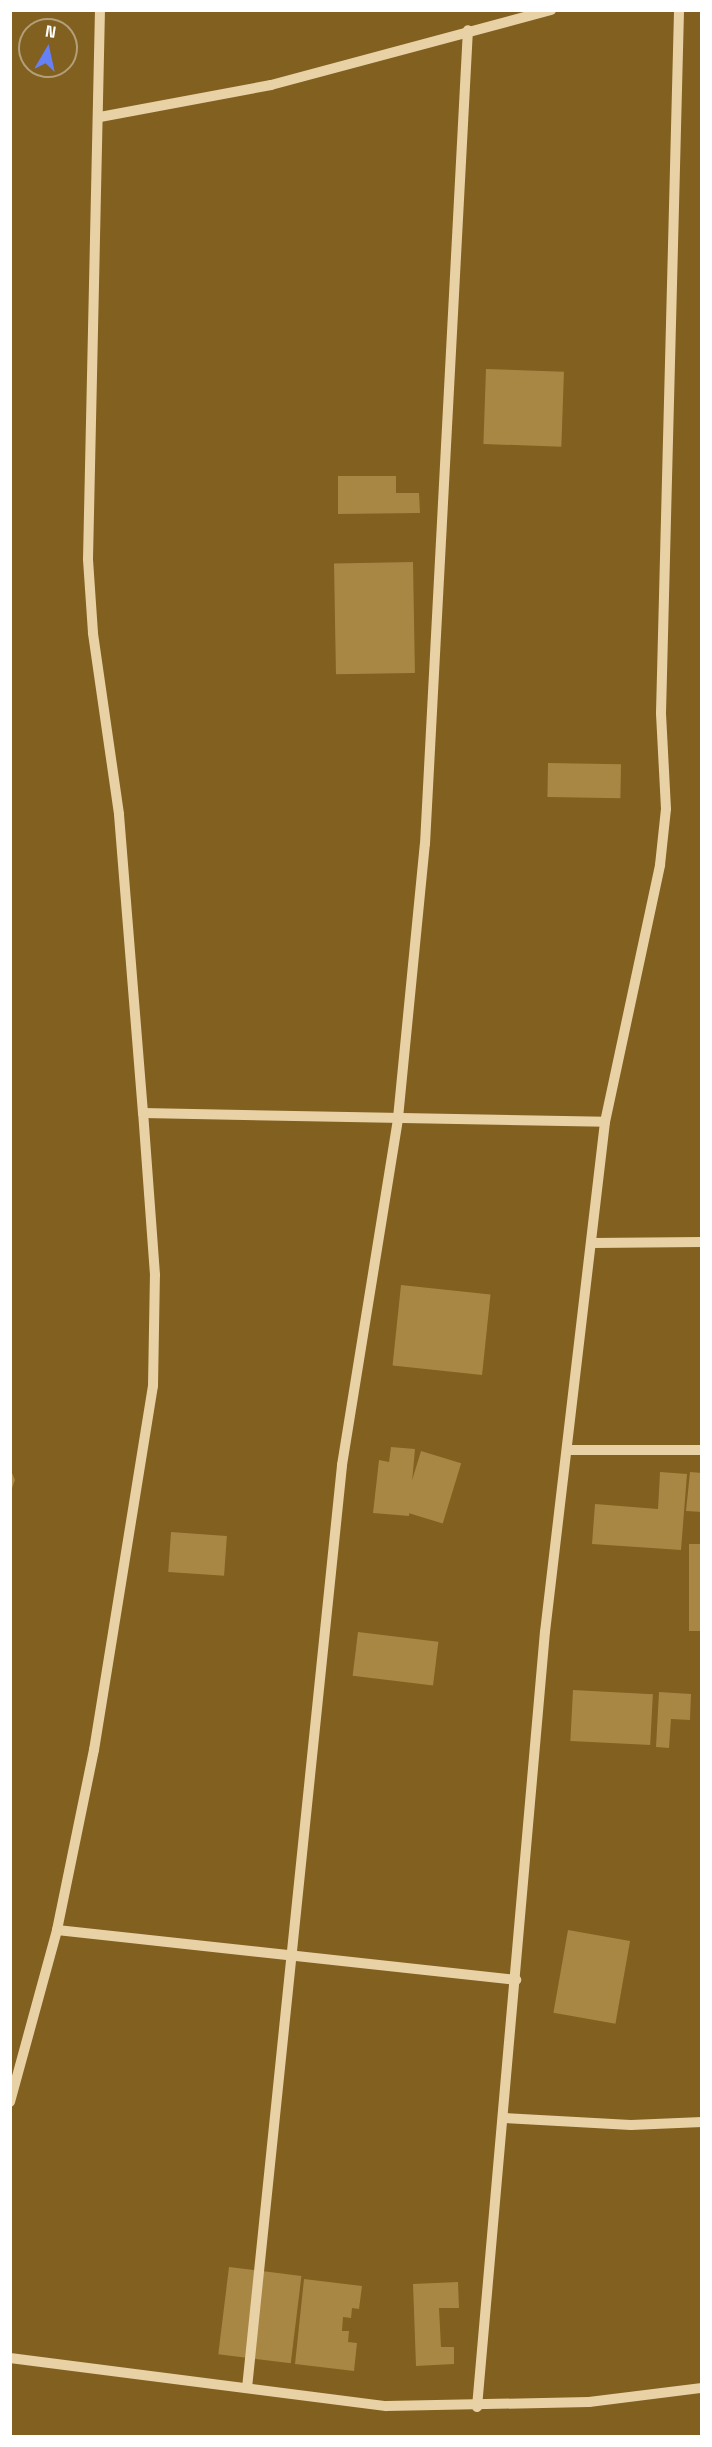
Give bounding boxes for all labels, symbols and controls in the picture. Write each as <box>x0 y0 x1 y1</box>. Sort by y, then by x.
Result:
north arrow <box>18 18 78 78</box>
text: N <box>44 20 58 43</box>

